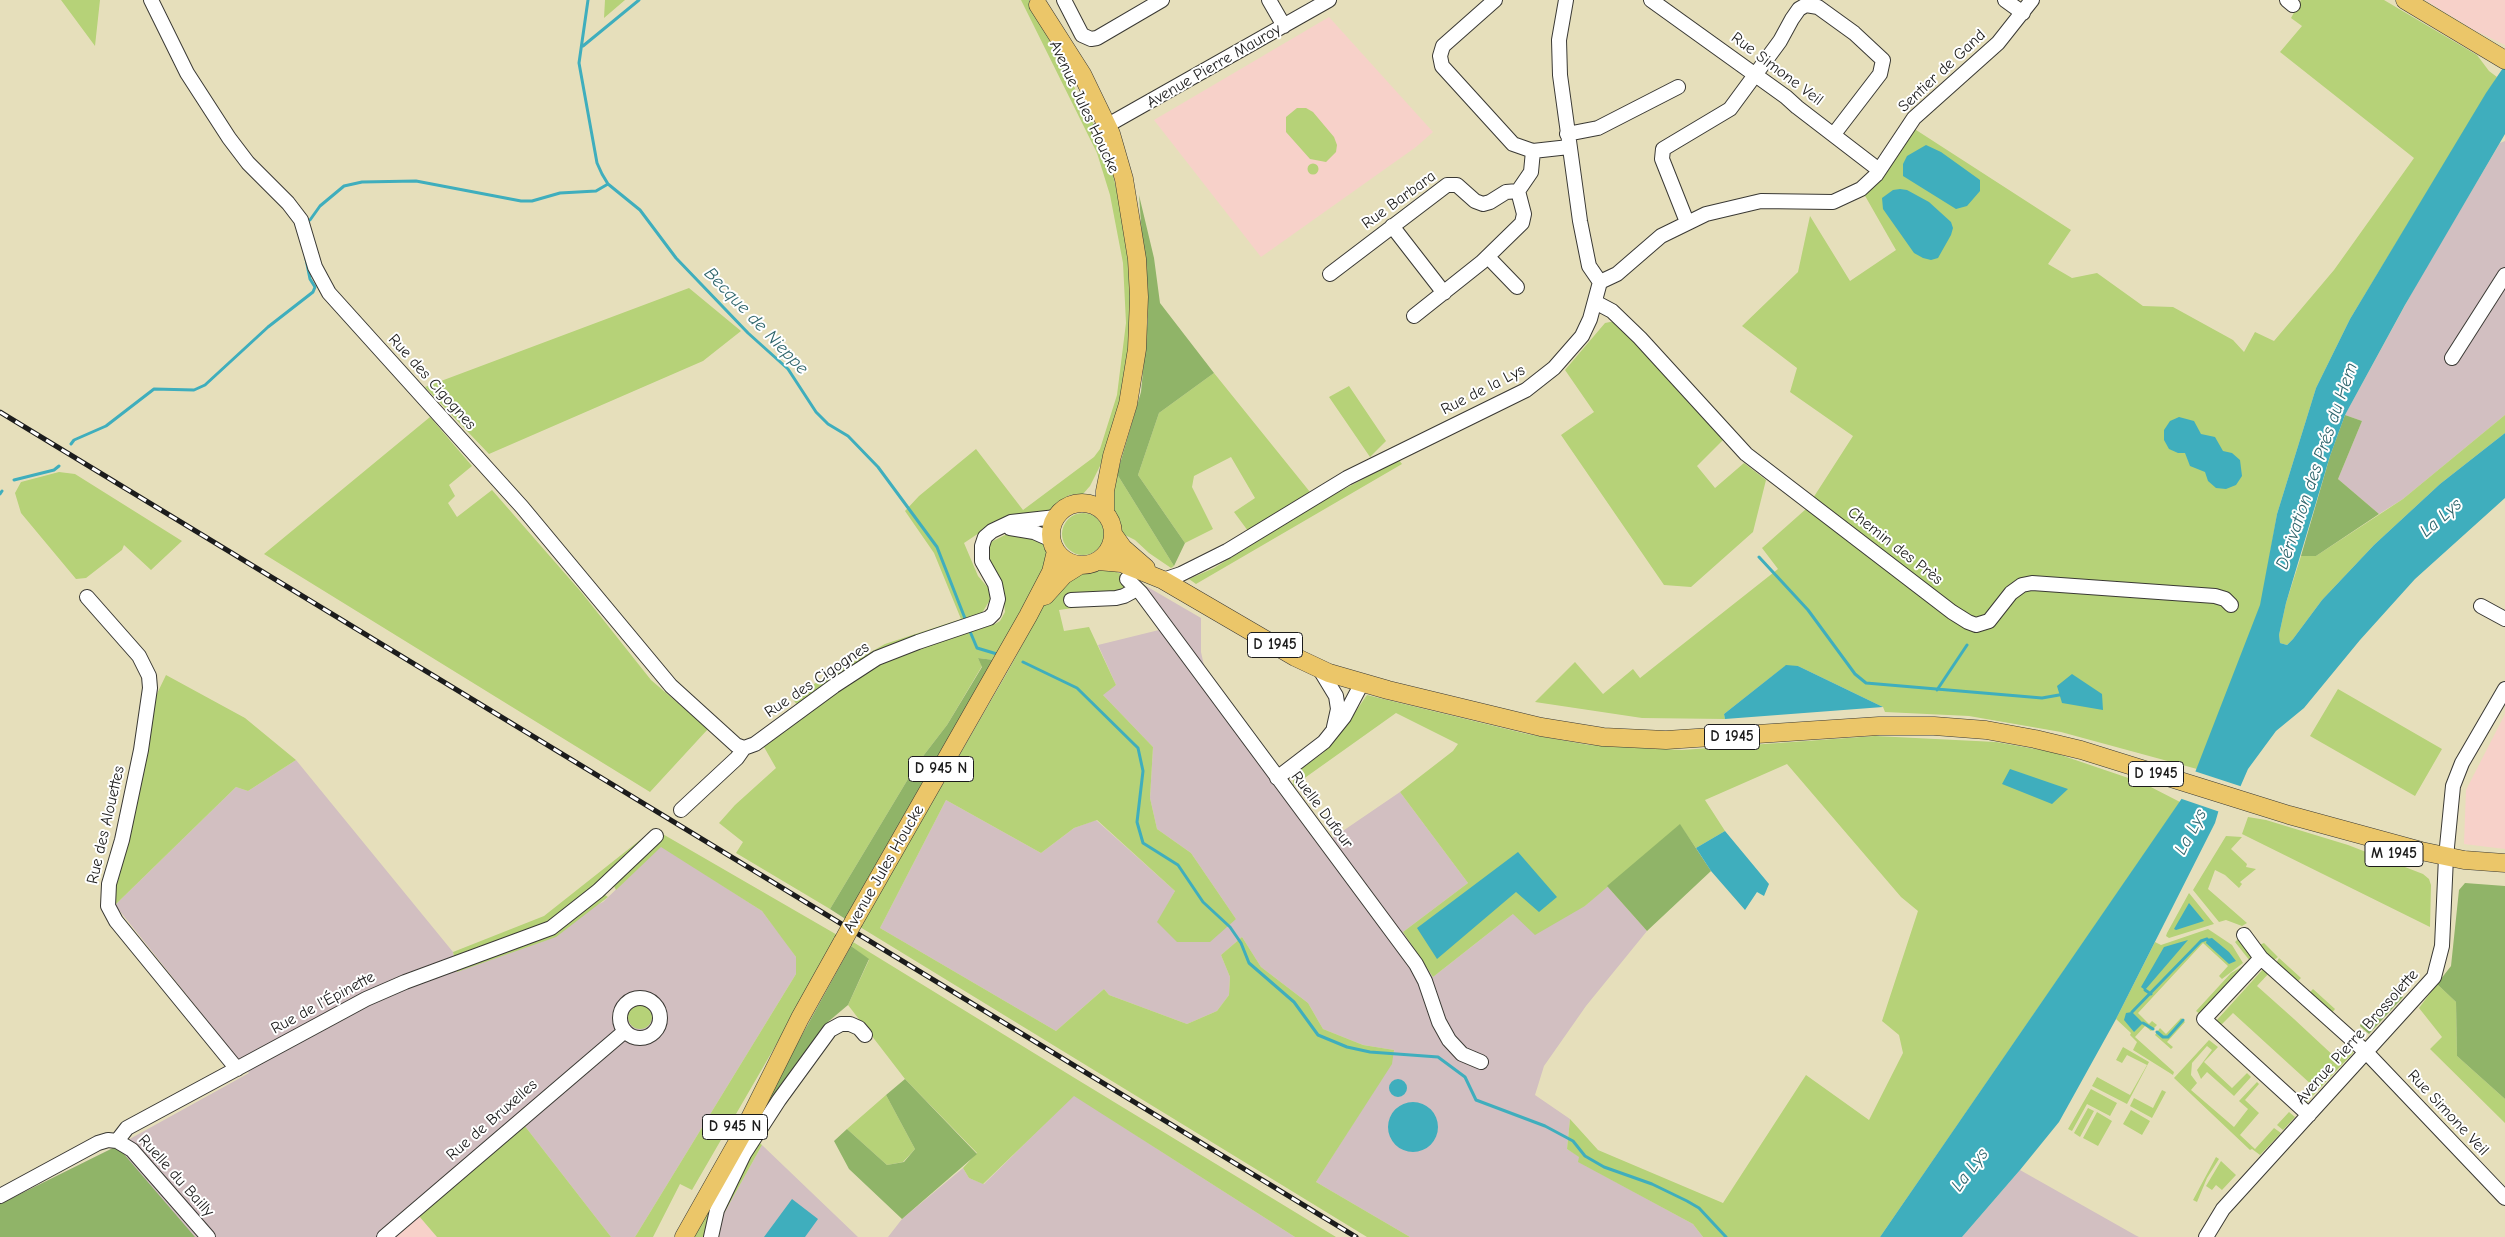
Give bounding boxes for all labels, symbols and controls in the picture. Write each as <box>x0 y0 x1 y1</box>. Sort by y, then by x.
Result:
street label: Avenue Pierre Mauroy <box>1143 20 1285 112</box>
street label: Sentier de Gand <box>1894 26 1990 116</box>
street label: Rue Simone Veil <box>1727 28 1827 110</box>
street label: Avenue Jules Houcke <box>1045 38 1123 176</box>
street label: Rue Barbara <box>1358 167 1440 233</box>
water label: Becque de Nieppe <box>699 263 813 379</box>
street label: Rue des Cigognes <box>384 330 480 434</box>
water label: Dérivation des Prés du Hem <box>2271 360 2363 572</box>
street label: Rue de la Lys <box>1438 361 1528 419</box>
water label: La Lys <box>2416 494 2466 542</box>
street label: Chemin des Près <box>1844 503 1946 589</box>
road number: D 1945 <box>1248 632 1302 658</box>
street label: Rue des Cigognes <box>761 638 873 722</box>
road number: D 1945 <box>1704 724 1760 750</box>
road number: D 945 N <box>908 756 974 782</box>
road number: D 1945 <box>2128 762 2184 786</box>
street label: Rue des Alouettes <box>83 764 129 886</box>
street label: Ruelle Dufour <box>1287 768 1357 852</box>
street label: Avenue Jules Houcke <box>840 802 928 936</box>
water label: La Lys <box>2170 806 2212 858</box>
road number: M 1945 <box>2365 842 2423 866</box>
street label: Avenue Pierre Brossolette <box>2291 966 2423 1108</box>
street label: Rue de l'Épinette <box>268 968 378 1038</box>
street label: Rue Simone Veil <box>2403 1066 2493 1160</box>
street label: Rue de Bruxelles <box>443 1075 541 1165</box>
road number: D 945 N <box>702 1114 768 1140</box>
street label: Ruelle du Bailly <box>134 1131 218 1221</box>
water label: La Lys <box>1947 1144 1993 1196</box>

